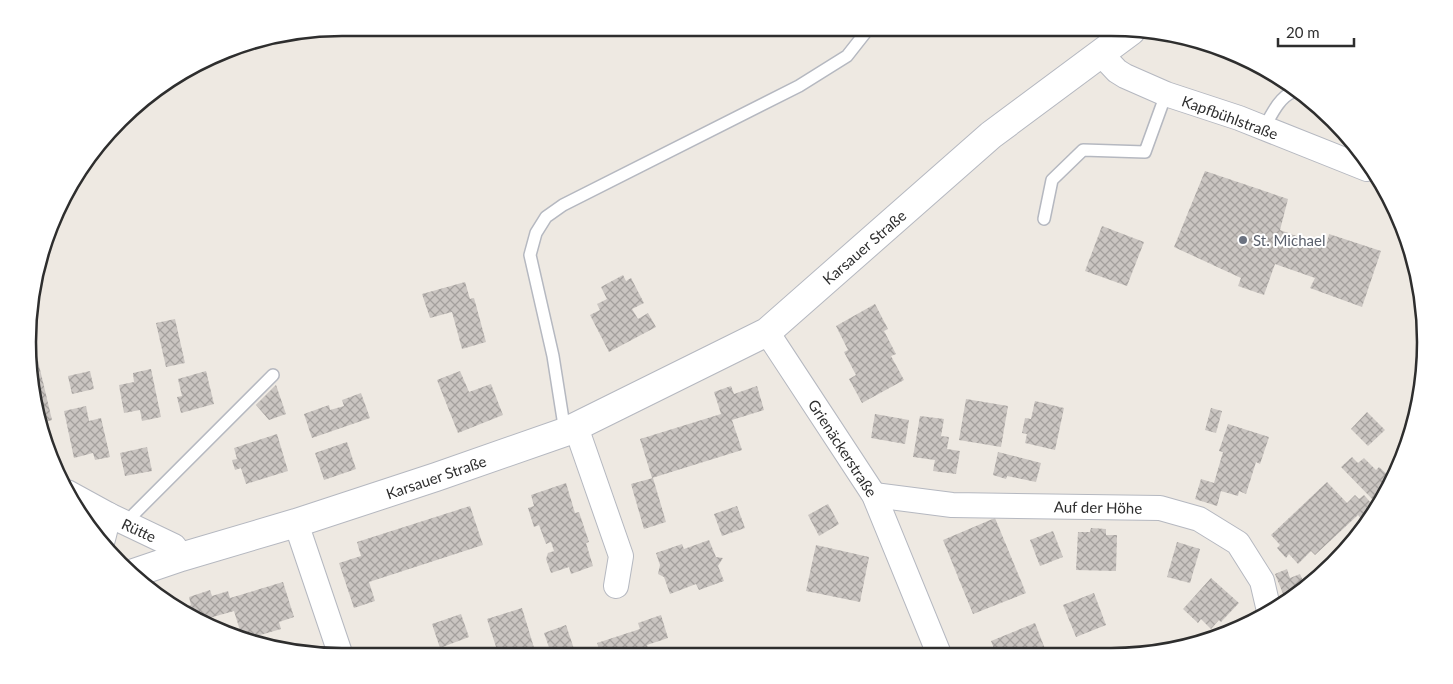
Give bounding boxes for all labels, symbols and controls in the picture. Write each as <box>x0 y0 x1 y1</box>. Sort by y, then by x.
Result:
scale bar <box>1278 15 1354 47</box>
text: 20 m <box>1286 23 1320 41</box>
street label: Kapfbühlstraße <box>1180 91 1281 143</box>
street label: Karsauer Straße <box>819 206 909 288</box>
place label: St. Michael <box>1253 231 1325 249</box>
marker: St. Michael <box>1237 234 1249 246</box>
street label: Grienäckerstraße <box>805 396 881 500</box>
street label: Karsauer Straße <box>384 451 488 503</box>
street label: Auf der Höhe <box>1054 497 1142 517</box>
street label: Rütte <box>119 514 159 546</box>

